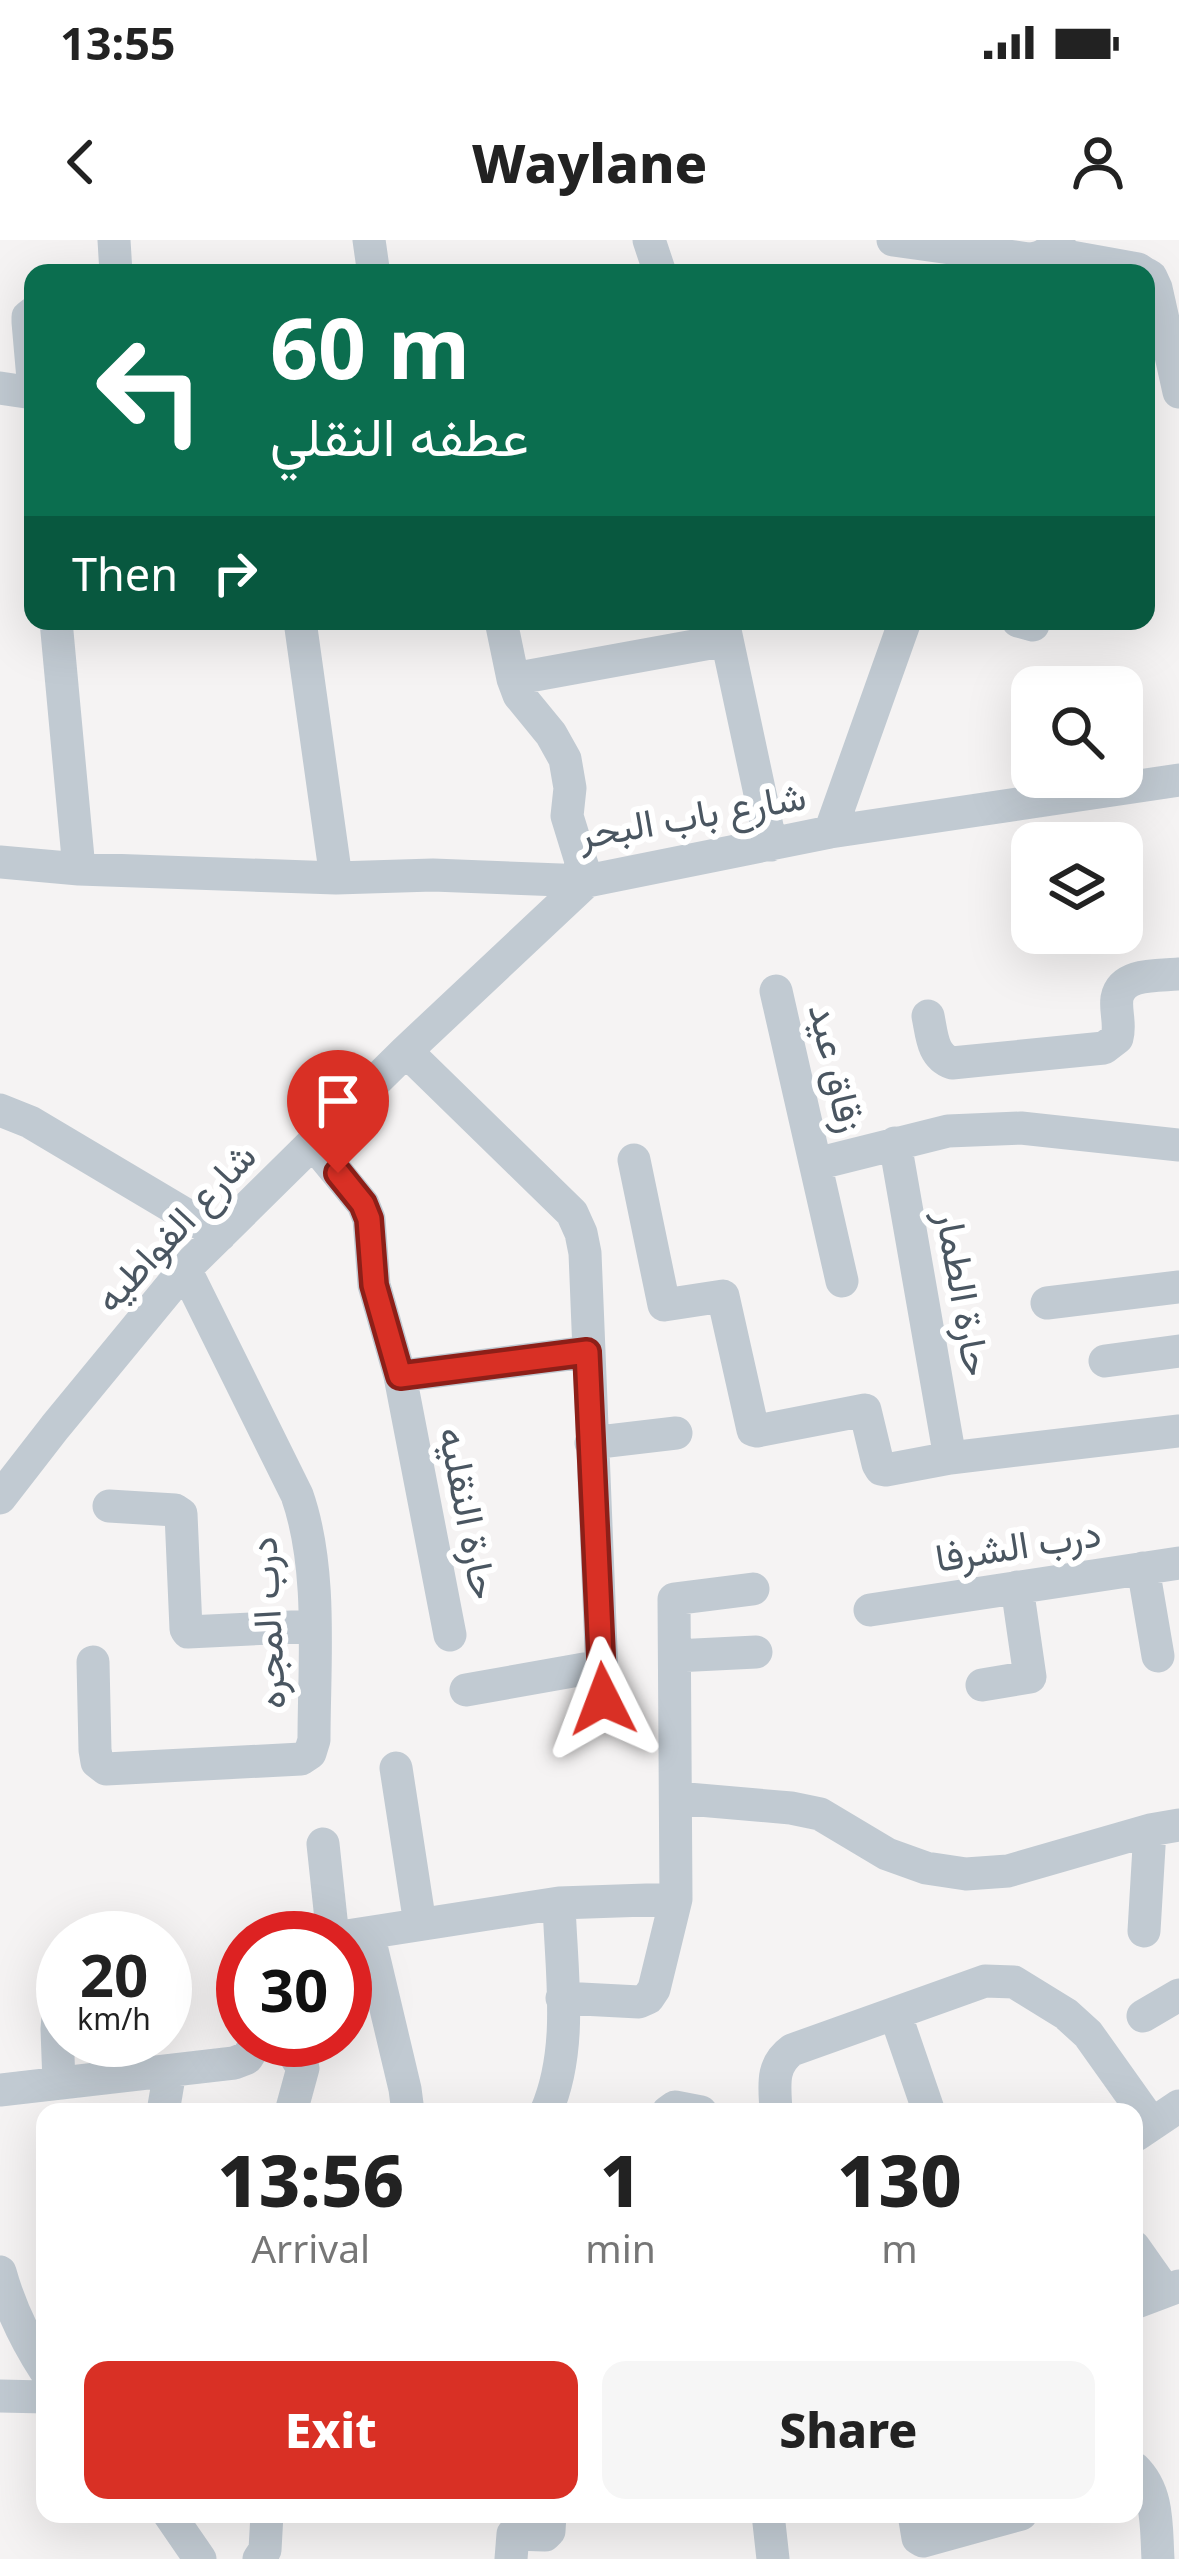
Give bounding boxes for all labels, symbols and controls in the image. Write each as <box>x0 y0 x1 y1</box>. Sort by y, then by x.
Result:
text: 13:55 <box>60 12 176 73</box>
text: Waylane <box>472 125 707 199</box>
icon: back <box>48 129 114 195</box>
icon: person <box>1065 129 1131 195</box>
text: 60 m <box>270 289 470 404</box>
icon: left <box>72 312 228 468</box>
text: عطفه النقلي <box>270 398 529 472</box>
icon: right <box>202 540 268 606</box>
text: Then <box>72 543 178 604</box>
map controls <box>1011 666 1143 954</box>
button: search <box>1011 666 1143 798</box>
street label: شارع باب البحر <box>573 767 810 862</box>
button: layers <box>1011 822 1143 954</box>
street label: زقاق عيد <box>798 998 879 1137</box>
pin <box>287 1050 389 1173</box>
icon: arrive <box>305 1068 371 1134</box>
street label: شارع الفواطيه <box>81 1129 268 1324</box>
street label: حارة الطمار <box>925 1205 1006 1380</box>
street label: حارة النقليه <box>428 1422 513 1603</box>
street label: درب الشرفا <box>931 1504 1104 1583</box>
street label: درب المجره <box>235 1535 296 1711</box>
position arrow <box>540 1636 666 1762</box>
speed limit sign: 30 <box>216 1911 372 2067</box>
text: 20 <box>80 1933 148 2015</box>
text: km/h <box>77 1998 151 2039</box>
text: 13:56 <box>217 2130 404 2228</box>
text: 1 <box>600 2130 641 2228</box>
text: 130 <box>837 2130 962 2228</box>
text: Arrival <box>251 2221 370 2274</box>
text: min <box>585 2221 656 2274</box>
text: m <box>881 2221 918 2274</box>
button: Exit <box>84 2361 578 2499</box>
button: Share <box>602 2361 1095 2499</box>

